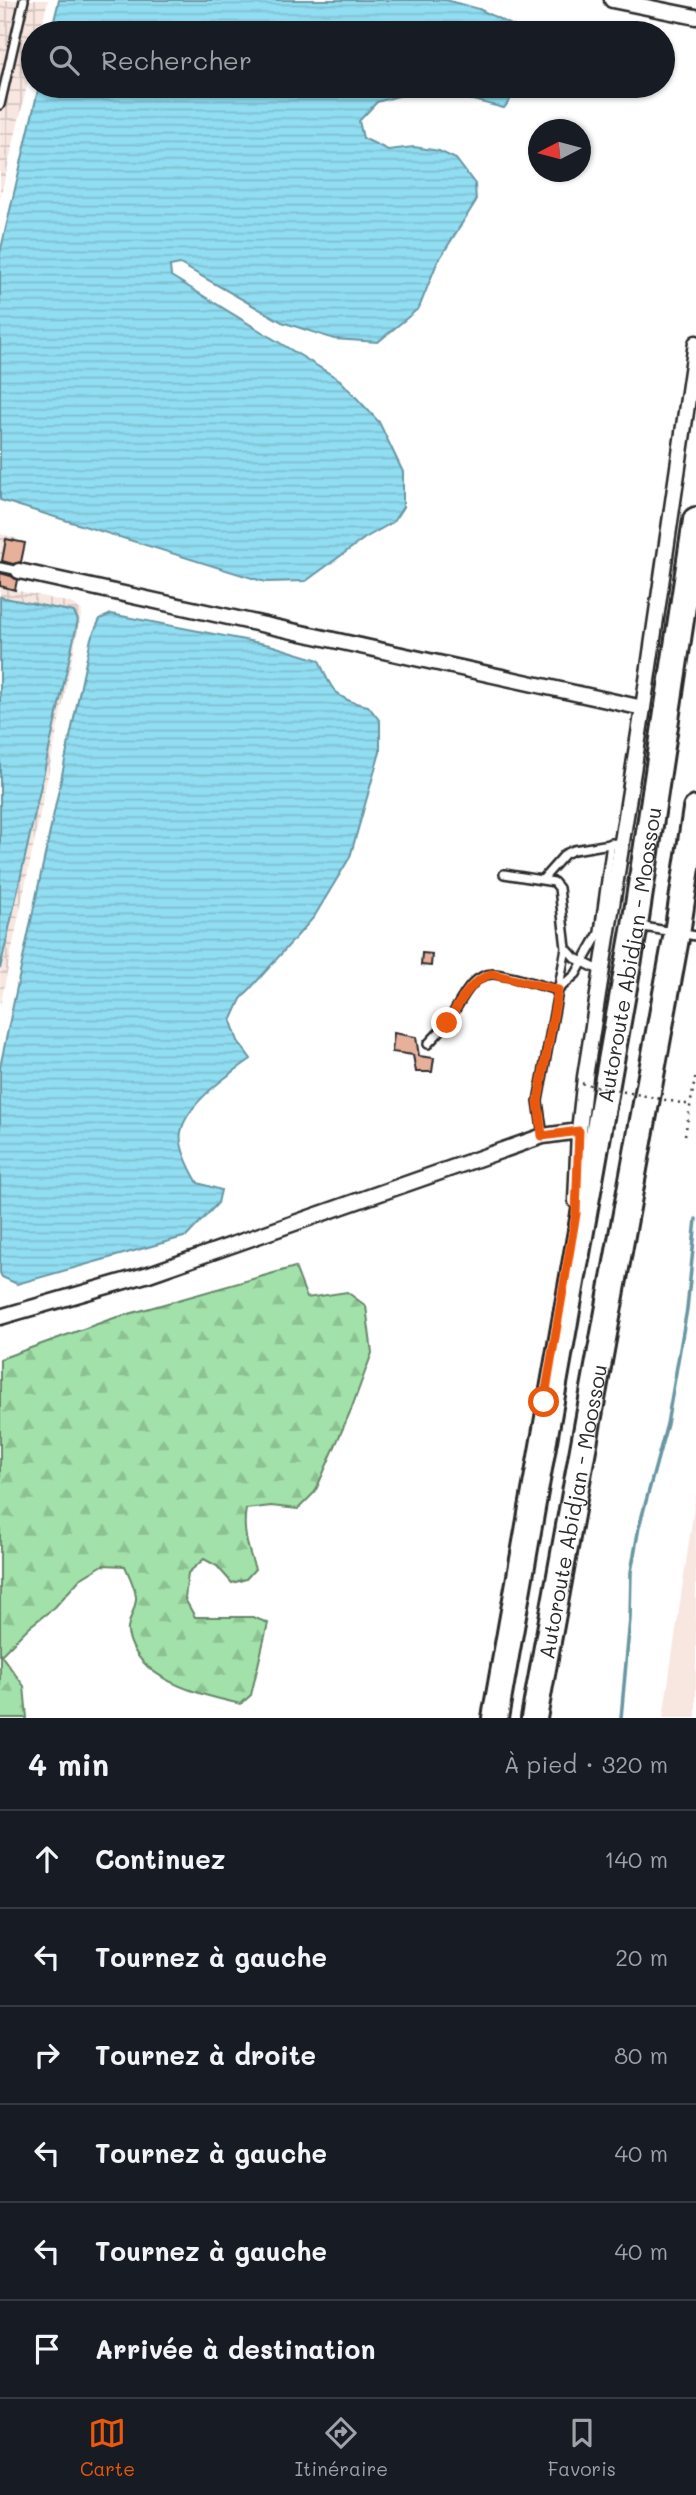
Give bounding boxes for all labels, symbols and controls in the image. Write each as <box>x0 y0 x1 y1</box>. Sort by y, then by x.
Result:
search box <box>21 21 675 98</box>
icon: search <box>45 41 83 79</box>
text: Rechercher <box>101 43 252 77</box>
north arrow <box>528 119 591 182</box>
street label: Autoroute Abidjan - Moossou <box>590 805 666 1104</box>
route end <box>431 1007 462 1038</box>
street label: Autoroute Abidjan - Moossou <box>532 1362 612 1661</box>
route start <box>528 1386 559 1417</box>
text: 4 min <box>28 1744 109 1784</box>
text: À pied · 320 m <box>504 1749 668 1779</box>
icon: ahead <box>28 1840 66 1878</box>
text: Continuez <box>95 1842 225 1876</box>
text: 140 m <box>604 1844 668 1874</box>
icon: left <box>28 1938 66 1976</box>
text: Tournez à gauche <box>95 1940 327 1974</box>
text: 20 m <box>615 1942 668 1972</box>
icon: right <box>28 2036 66 2074</box>
text: Tournez à droite <box>95 2038 316 2072</box>
text: 80 m <box>614 2040 668 2070</box>
icon: left <box>28 2134 66 2172</box>
text: Tournez à gauche <box>95 2136 327 2170</box>
text: 40 m <box>615 2138 668 2168</box>
icon: left <box>28 2232 66 2270</box>
text: Tournez à gauche <box>95 2234 327 2268</box>
text: 40 m <box>615 2236 668 2266</box>
icon: arrive <box>28 2330 66 2368</box>
text: Arrivée à destination <box>95 2332 375 2366</box>
tab: Carte <box>80 2414 135 2481</box>
tab: Itinéraire <box>295 2414 388 2481</box>
tab: Favoris <box>548 2414 616 2481</box>

